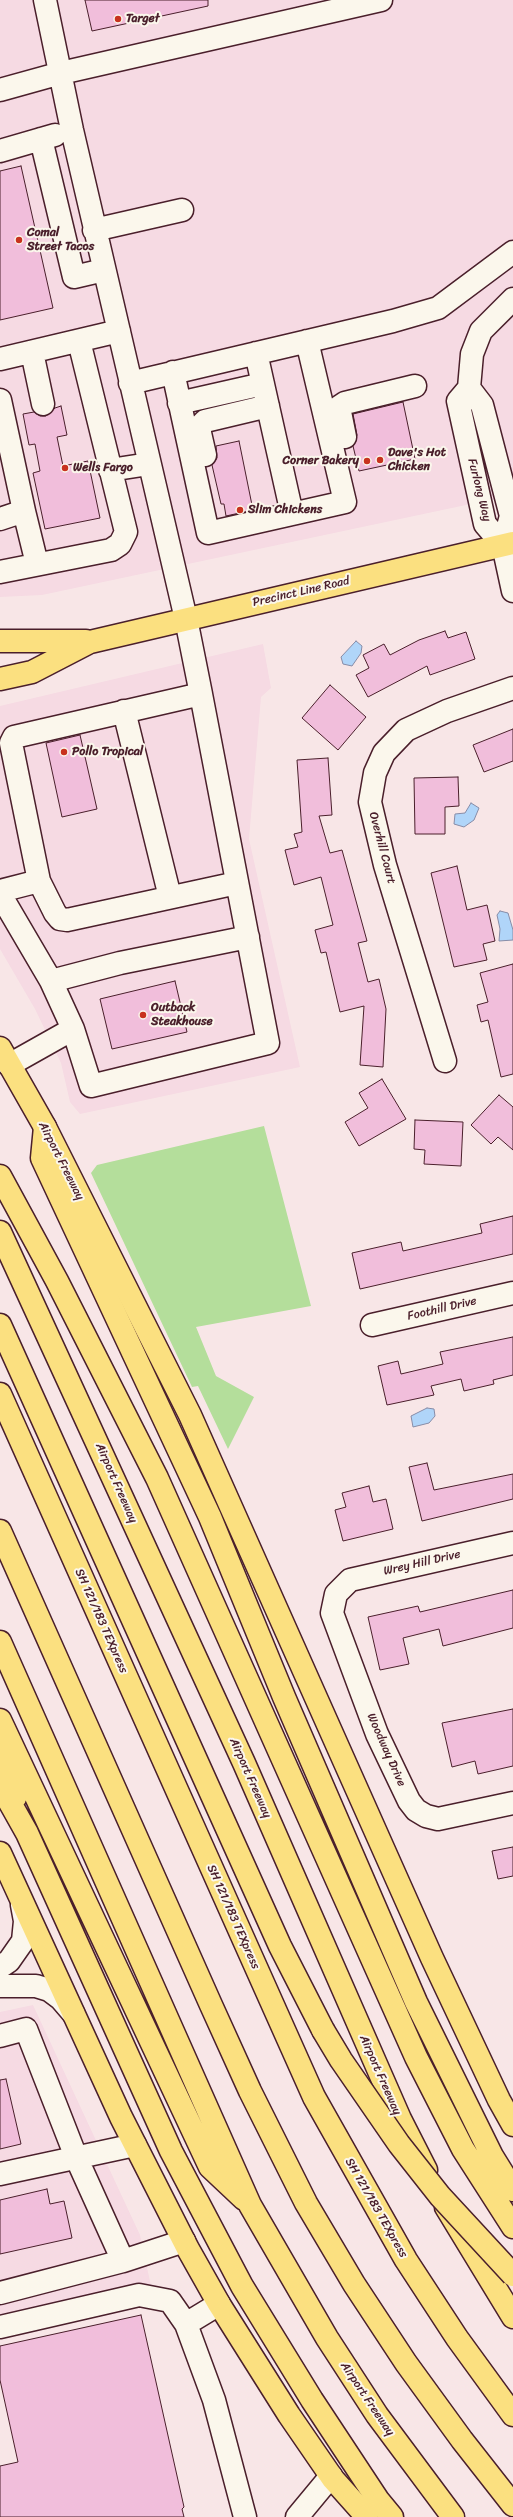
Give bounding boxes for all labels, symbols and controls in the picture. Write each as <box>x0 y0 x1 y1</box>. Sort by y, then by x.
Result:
place label: Target <box>126 12 160 26</box>
marker: Target <box>113 14 123 24</box>
place label: Comal Street Tacos <box>27 226 94 254</box>
marker: Comal Street Tacos <box>14 235 24 245</box>
place label: Dave's Hot Chicken <box>388 446 446 474</box>
place label: Corner Bakery <box>283 454 359 468</box>
marker: Dave's Hot Chicken <box>375 455 385 465</box>
marker: Corner Bakery <box>362 456 372 466</box>
street label: Furlong Way <box>464 457 494 523</box>
place label: Wells Fargo <box>73 461 133 475</box>
marker: Wells Fargo <box>60 463 70 473</box>
place label: Slim Chickens <box>248 503 322 517</box>
marker: Slim Chickens <box>235 505 245 515</box>
street label: Precinct Line Road <box>251 574 351 610</box>
place label: Pollo Tropical <box>72 745 143 759</box>
marker: Pollo Tropical <box>59 747 69 757</box>
street label: Overhill Court <box>365 810 399 886</box>
place label: Outback Steakhouse <box>151 1001 213 1029</box>
marker: Outback Steakhouse <box>138 1010 148 1020</box>
street label: Airport Freeway <box>35 1119 87 1203</box>
street label: Foothill Drive <box>406 1294 478 1324</box>
street label: Airport Freeway <box>92 1441 140 1525</box>
street label: Wrey Hill Drive <box>382 1547 462 1579</box>
street label: SH 121/183 TEXpress <box>71 1567 131 1675</box>
street label: Woodway Drive <box>363 1711 409 1789</box>
street label: Airport Freeway <box>226 1736 274 1820</box>
street label: SH 121/183 TEXpress <box>203 1863 263 1971</box>
street label: Airport Freeway <box>356 2033 404 2117</box>
street label: SH 121/183 TEXpress <box>342 2156 410 2260</box>
street label: Airport Freeway <box>337 2359 397 2439</box>

